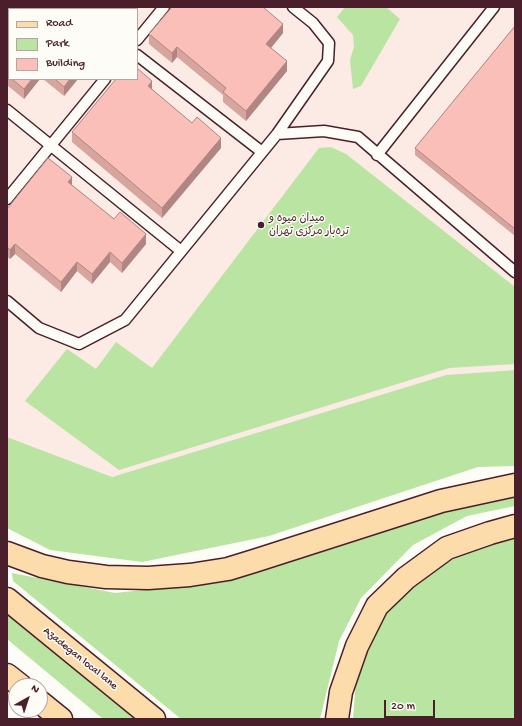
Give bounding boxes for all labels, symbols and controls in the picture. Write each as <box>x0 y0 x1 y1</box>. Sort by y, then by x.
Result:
legend <box>8 8 138 80</box>
text: Road <box>46 17 72 31</box>
text: Park <box>46 37 69 51</box>
text: Building <box>46 57 85 71</box>
place label: میدان میوه و تره‌بار مرکزی تهران <box>269 212 349 238</box>
marker: میدان میوه و تره‌بار مرکزی تهران <box>256 220 266 230</box>
street label: Azadegan local lane <box>40 625 120 693</box>
north arrow <box>8 678 48 718</box>
text: N <box>28 683 41 696</box>
scale bar <box>386 692 437 718</box>
text: 20 m <box>391 700 415 714</box>

